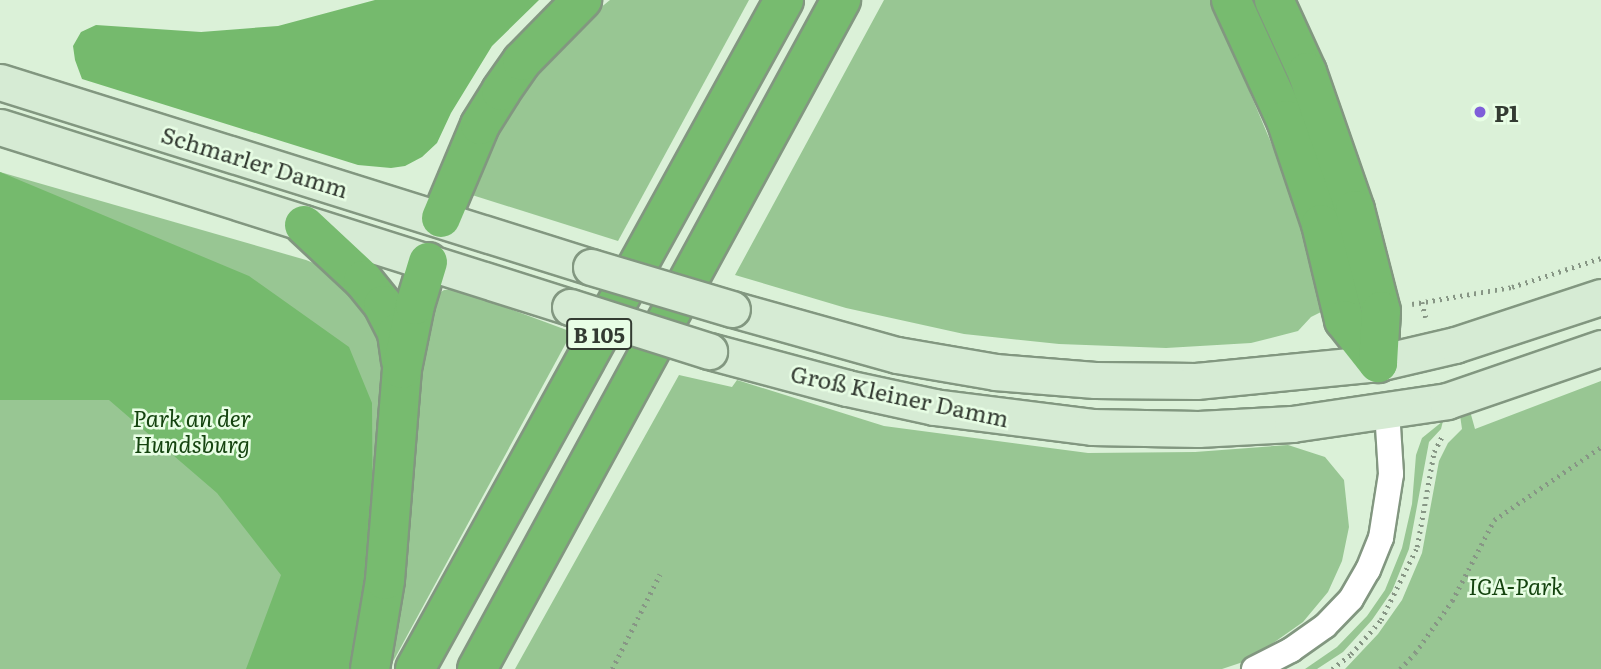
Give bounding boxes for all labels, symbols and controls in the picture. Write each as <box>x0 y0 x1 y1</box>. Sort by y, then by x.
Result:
place label: P1 <box>1494 98 1519 126</box>
marker: P1 <box>1472 104 1488 120</box>
street label: Schmarler Damm <box>158 119 352 203</box>
road number: B 105 <box>566 316 632 352</box>
street label: Groß Kleiner Damm <box>788 358 1012 432</box>
park label: Park an der Hundsburg <box>132 403 252 457</box>
park label: IGA-Park <box>1468 571 1564 599</box>

